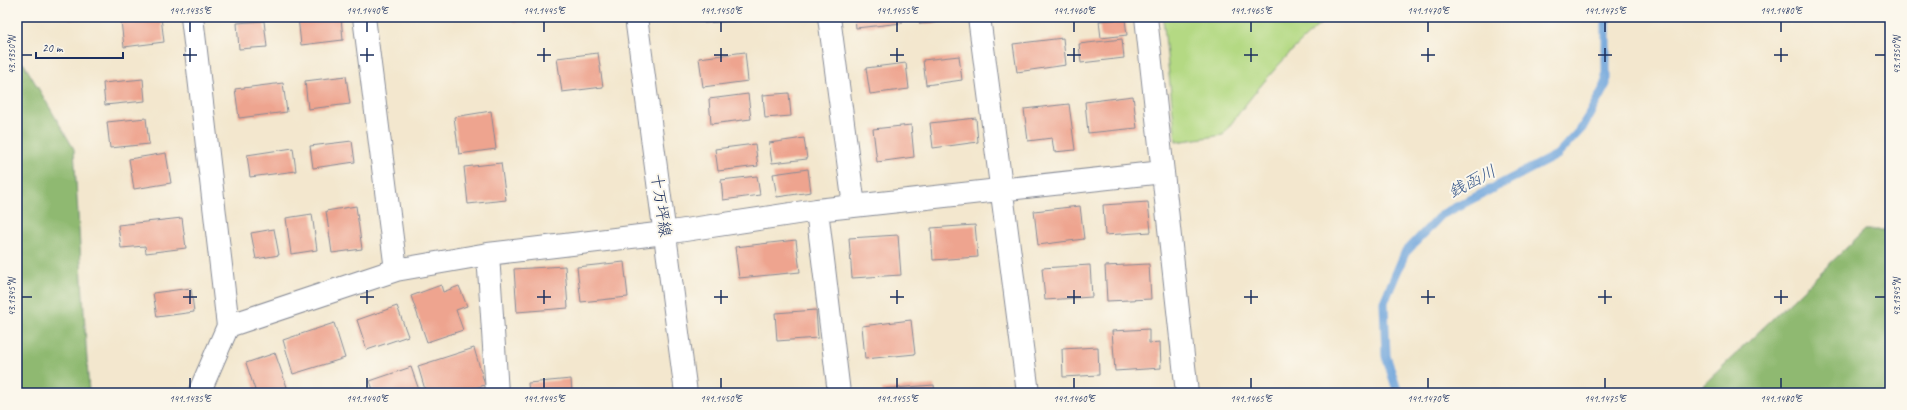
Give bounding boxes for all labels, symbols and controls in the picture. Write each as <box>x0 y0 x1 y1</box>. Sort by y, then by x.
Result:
text: 141.1435°E <box>169 4 213 17</box>
text: 141.1440°E <box>346 4 390 17</box>
text: 141.1445°E <box>523 4 567 17</box>
text: 141.1450°E <box>700 4 744 17</box>
text: 141.1455°E <box>876 4 920 17</box>
text: 141.1460°E <box>1053 4 1097 17</box>
text: 141.1465°E <box>1230 4 1274 17</box>
text: 141.1470°E <box>1407 4 1451 17</box>
text: 141.1475°E <box>1584 4 1628 17</box>
text: 141.1480°E <box>1760 4 1804 17</box>
text: 43.1350°N <box>5 34 18 74</box>
scale bar <box>36 34 123 60</box>
text: 43.1350°N <box>1890 34 1903 74</box>
text: 20 m <box>42 40 64 56</box>
water label: 銭函川 <box>1445 161 1500 202</box>
street label: 十万坪線 <box>647 172 675 238</box>
text: 43.1345°N <box>5 276 18 316</box>
text: 43.1345°N <box>1890 276 1903 316</box>
text: 141.1435°E <box>169 392 213 405</box>
text: 141.1440°E <box>346 392 390 405</box>
text: 141.1445°E <box>523 392 567 405</box>
text: 141.1450°E <box>700 392 744 405</box>
text: 141.1455°E <box>876 392 920 405</box>
text: 141.1460°E <box>1053 392 1097 405</box>
text: 141.1465°E <box>1230 392 1274 405</box>
text: 141.1470°E <box>1407 392 1451 405</box>
text: 141.1475°E <box>1584 392 1628 405</box>
text: 141.1480°E <box>1760 392 1804 405</box>

